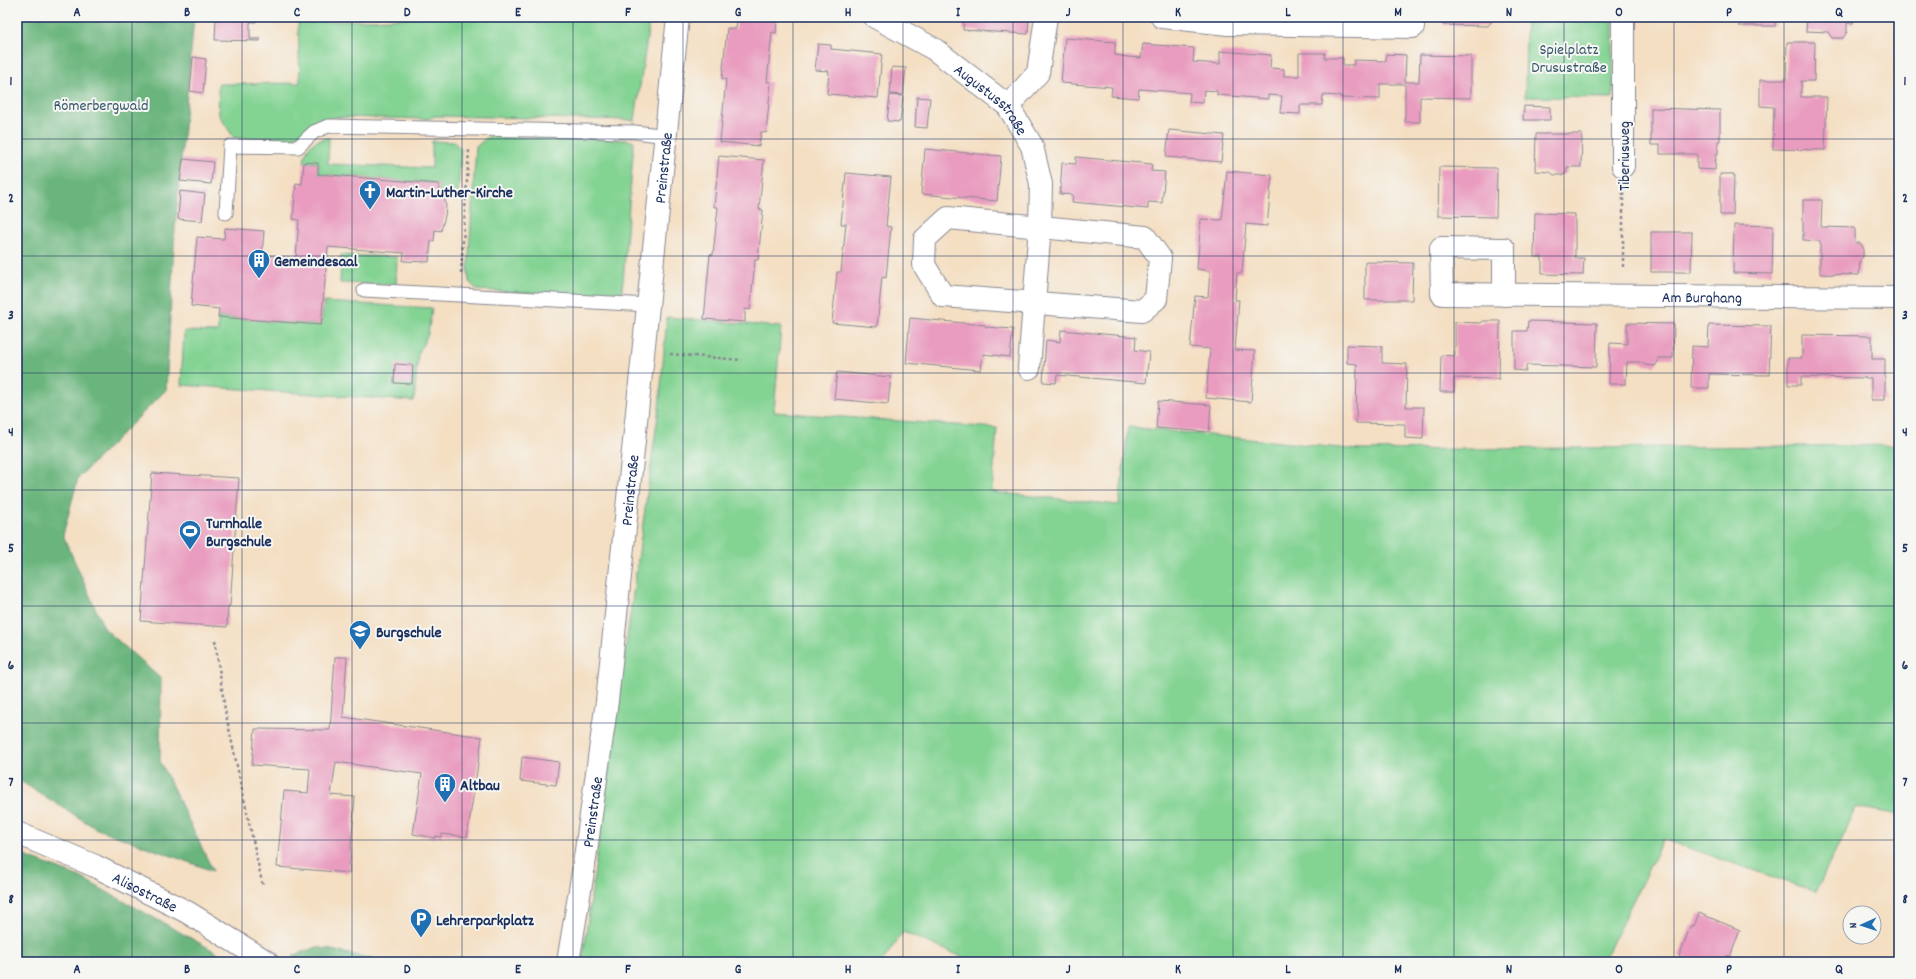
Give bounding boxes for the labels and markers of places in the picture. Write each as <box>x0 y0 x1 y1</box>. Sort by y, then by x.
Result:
church icon: Martin-Luther-Kirche <box>357 178 383 211</box>
place label: Martin-Luther-Kirche <box>386 182 513 205</box>
building icon: Gemeindesaal <box>246 247 272 280</box>
place label: Gemeindesaal <box>274 251 358 274</box>
place label: Turnhalle Burgschule <box>206 513 272 554</box>
sports icon: Turnhalle Burgschule <box>177 518 203 551</box>
school or university icon: Burgschule <box>347 618 373 651</box>
place label: Burgschule <box>376 622 442 645</box>
building icon: Altbau <box>432 771 458 804</box>
place label: Altbau <box>460 775 500 798</box>
parking icon: Lehrerparkplatz <box>408 906 434 939</box>
place label: Lehrerparkplatz <box>436 910 535 933</box>

